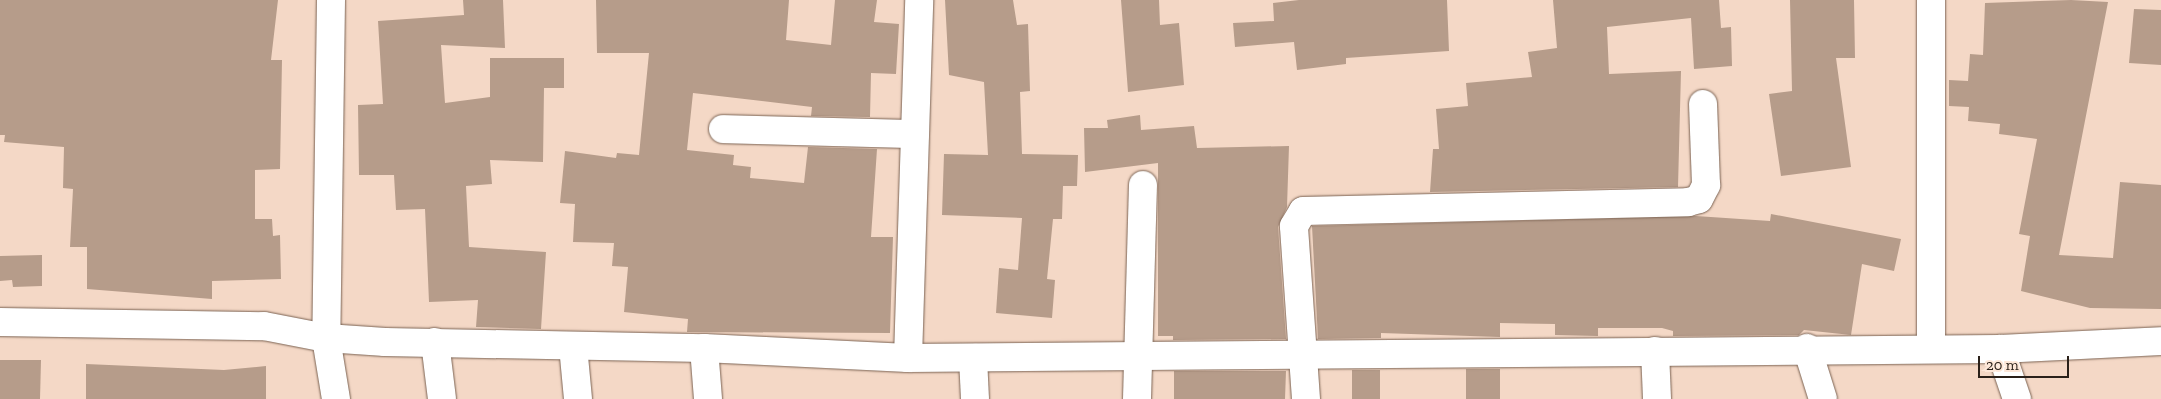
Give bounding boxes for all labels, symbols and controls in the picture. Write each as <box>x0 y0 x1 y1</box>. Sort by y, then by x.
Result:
scale bar <box>1981 346 2072 378</box>
text: 20 m <box>1986 356 2019 374</box>

